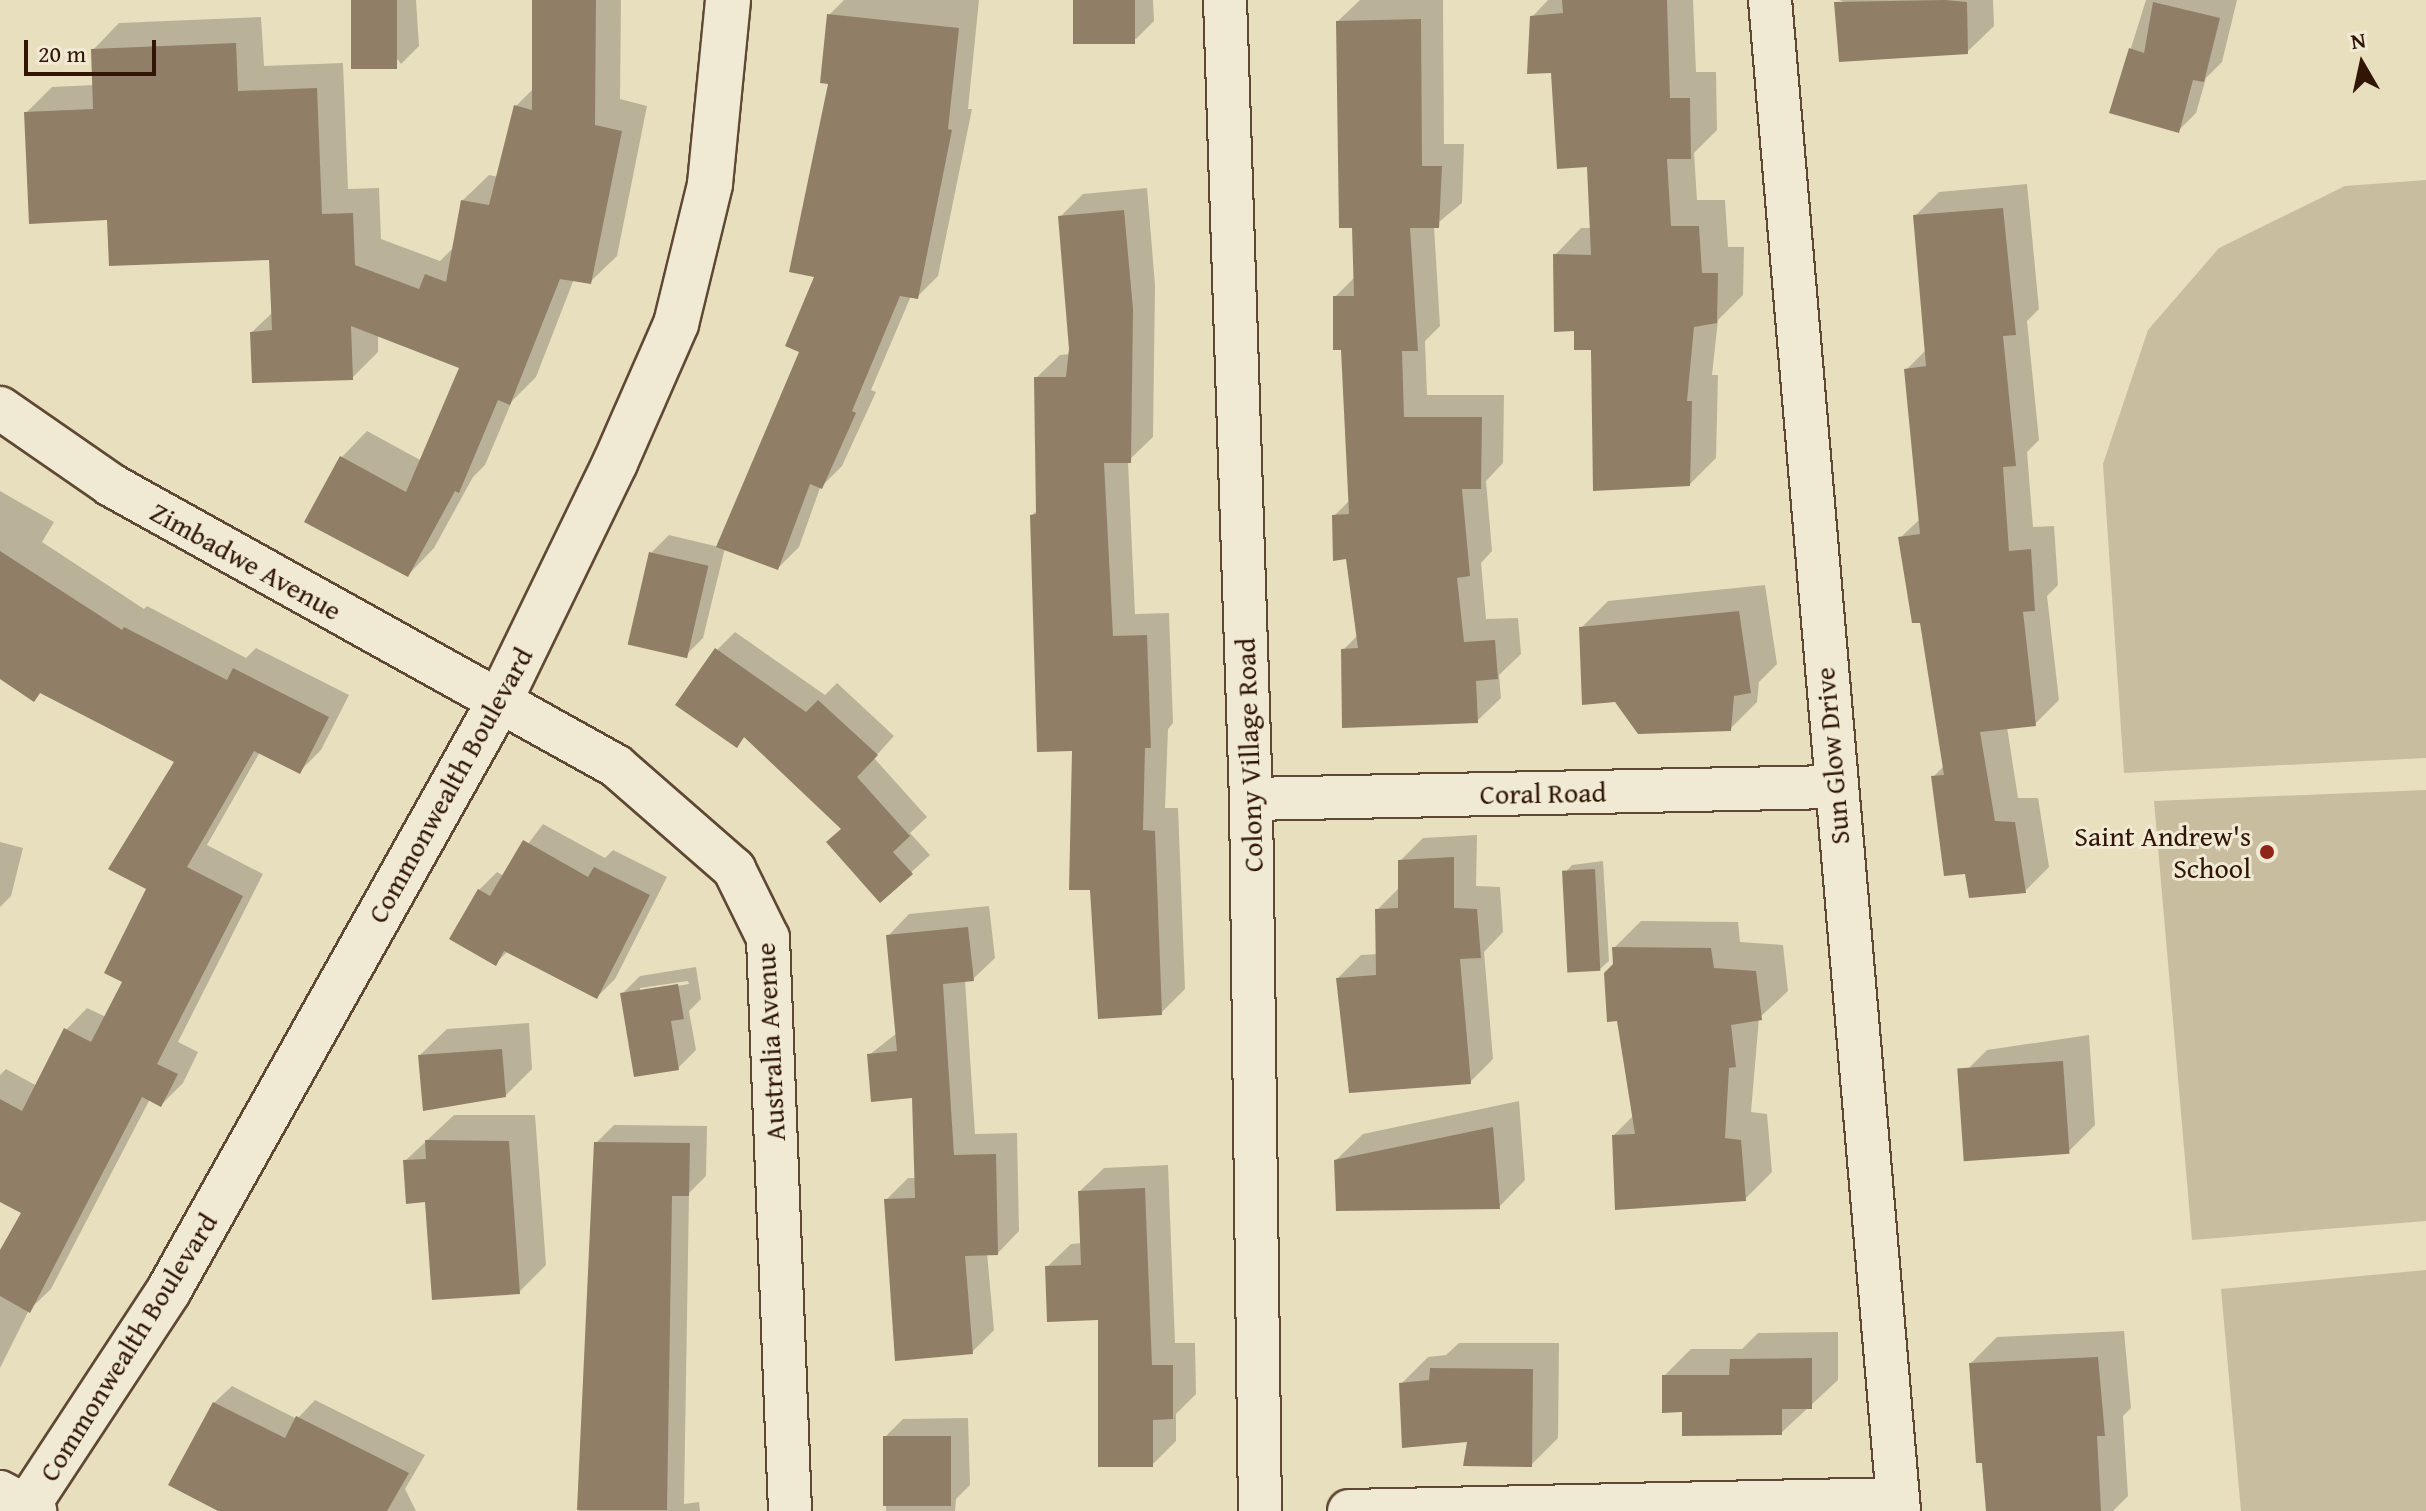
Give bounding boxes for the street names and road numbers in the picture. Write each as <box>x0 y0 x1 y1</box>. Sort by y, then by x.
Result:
street label: Zimbadwe Avenue <box>145 495 347 627</box>
street label: Colony Village Road <box>1228 637 1270 873</box>
street label: Commonwealth Boulevard <box>360 641 540 929</box>
street label: Sun Glow Drive <box>1808 666 1856 846</box>
street label: Coral Road <box>1479 775 1607 811</box>
street label: Australia Avenue <box>748 942 792 1142</box>
street label: Commonwealth Boulevard <box>32 1207 224 1487</box>

